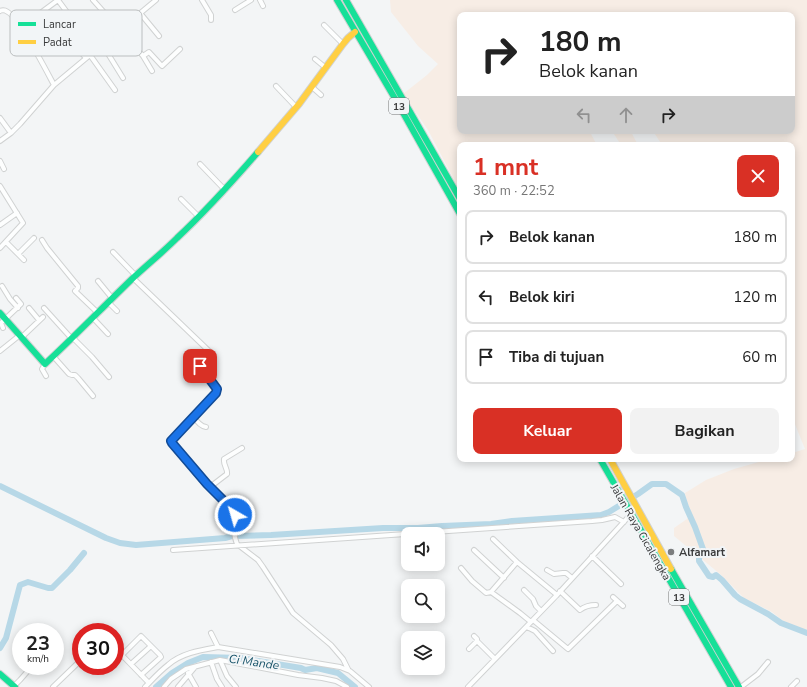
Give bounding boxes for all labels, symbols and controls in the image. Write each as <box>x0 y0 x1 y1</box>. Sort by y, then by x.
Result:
legend <box>10 10 142 56</box>
text: Lancar <box>43 17 76 32</box>
text: 180 m <box>539 23 622 61</box>
icon: right <box>473 28 525 80</box>
text: Padat <box>43 35 72 50</box>
text: Belok kanan <box>539 59 638 83</box>
road number: 13 <box>389 98 409 114</box>
icon: left <box>573 104 595 126</box>
icon: ahead <box>615 104 637 126</box>
icon: right <box>657 104 679 126</box>
text: 1 mnt <box>473 151 538 183</box>
button: close <box>737 155 779 197</box>
text: 360 m · 22:52 <box>473 182 555 200</box>
icon: right <box>475 226 497 248</box>
text: Belok kanan <box>509 227 595 247</box>
text: 180 m <box>733 227 777 247</box>
icon: left <box>475 286 497 308</box>
text: Belok kiri <box>509 287 574 307</box>
text: 120 m <box>733 287 777 307</box>
icon: arrive <box>475 346 497 368</box>
text: Tiba di tujuan <box>509 347 604 367</box>
text: 60 m <box>742 347 777 367</box>
pin <box>183 349 217 383</box>
icon: arrive <box>189 355 211 377</box>
button: Keluar <box>473 408 622 454</box>
button: Bagikan <box>630 408 779 454</box>
street label: Jalan Raya Cicalengka <box>606 481 674 583</box>
position arrow <box>214 494 256 536</box>
map controls <box>401 527 445 675</box>
button: sound <box>401 527 445 571</box>
place label: Alfamart <box>679 545 726 560</box>
marker: Alfamart <box>666 547 676 557</box>
button: search <box>401 579 445 623</box>
road number: 13 <box>669 589 689 605</box>
speed limit sign: 30 <box>72 623 124 675</box>
text: 23 <box>26 630 50 657</box>
button: layers <box>401 631 445 675</box>
water label: Ci Mande <box>228 651 281 674</box>
text: km/h <box>27 652 49 666</box>

